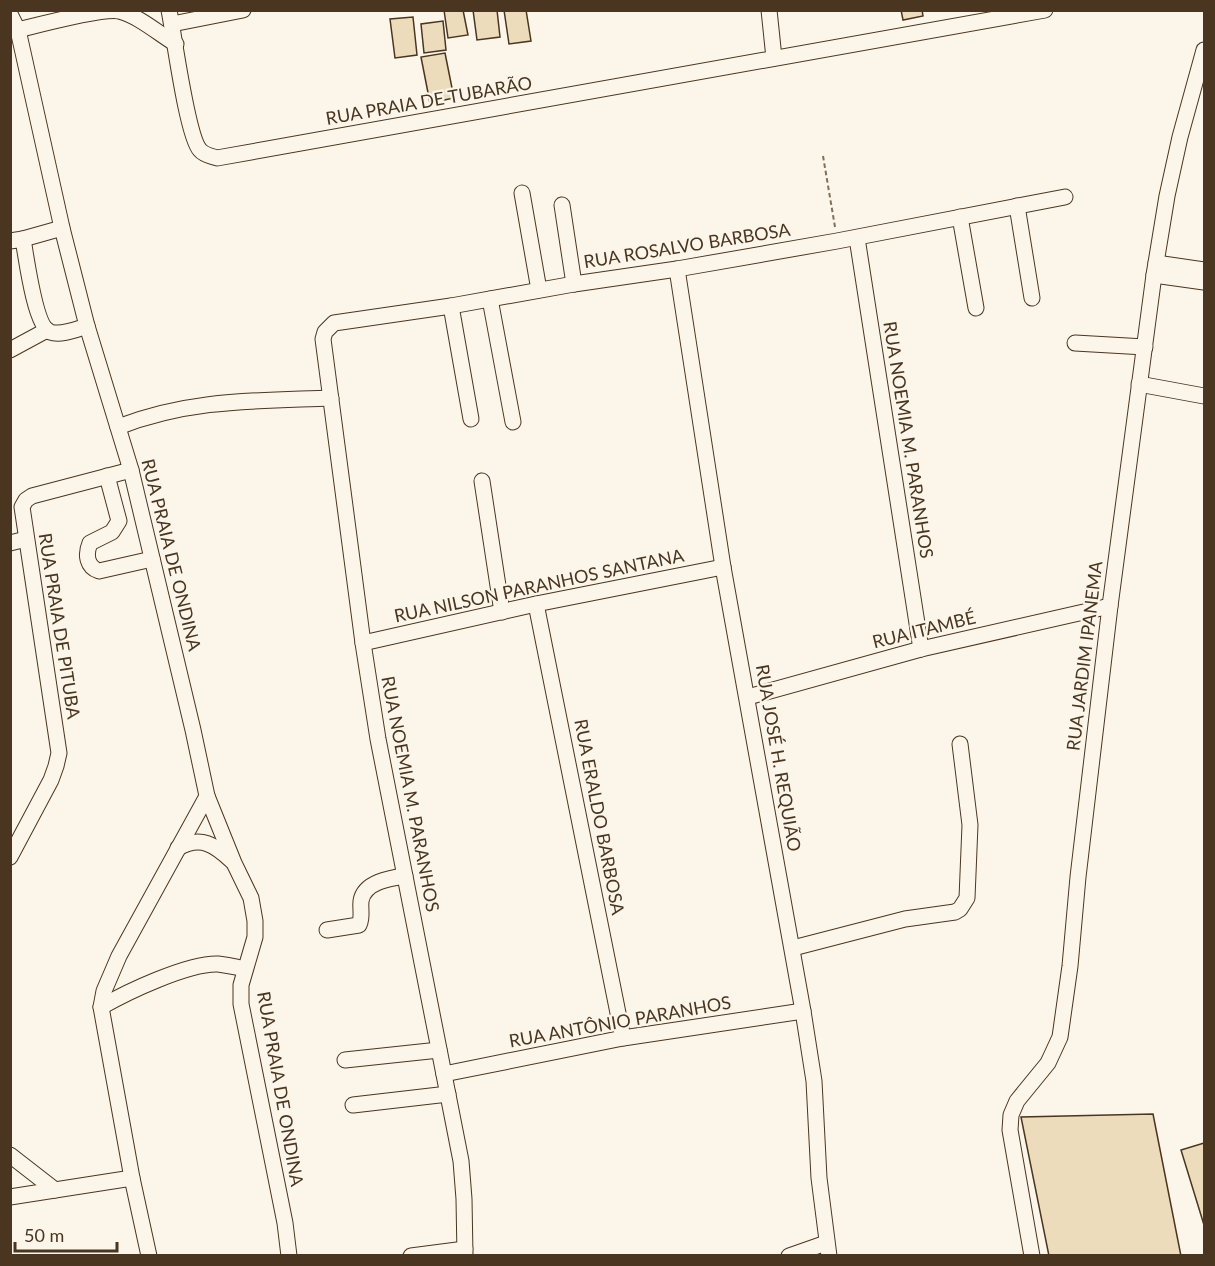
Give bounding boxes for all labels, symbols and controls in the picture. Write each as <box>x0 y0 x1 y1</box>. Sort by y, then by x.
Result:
street label: RUA PRAIA DE TUBARÃO <box>324 71 534 129</box>
street label: RUA ROSALVO BARBOSA <box>582 218 792 272</box>
street label: RUA NOEMIA M. PARANHOS <box>879 320 939 560</box>
street label: RUA PRAIA DE ONDINA <box>137 456 207 654</box>
street label: RUA PRAIA DE PITUBA <box>34 531 86 721</box>
street label: RUA NILSON PARANHOS SANTANA <box>392 543 686 627</box>
street label: RUA JARDIM IPANEMA <box>1061 559 1107 752</box>
street label: RUA ITAMBÉ <box>870 606 978 652</box>
street label: RUA JOSÉ H. REQUIÃO <box>752 663 806 853</box>
street label: RUA NOEMIA M. PARANHOS <box>377 674 445 914</box>
street label: RUA ERALDO BARBOSA <box>570 717 630 917</box>
street label: RUA PRAIA DE ONDINA <box>253 990 309 1189</box>
street label: RUA ANTÔNIO PARANHOS <box>507 991 733 1051</box>
scale bar <box>15 1215 117 1253</box>
text: 50 m <box>24 1224 64 1246</box>

